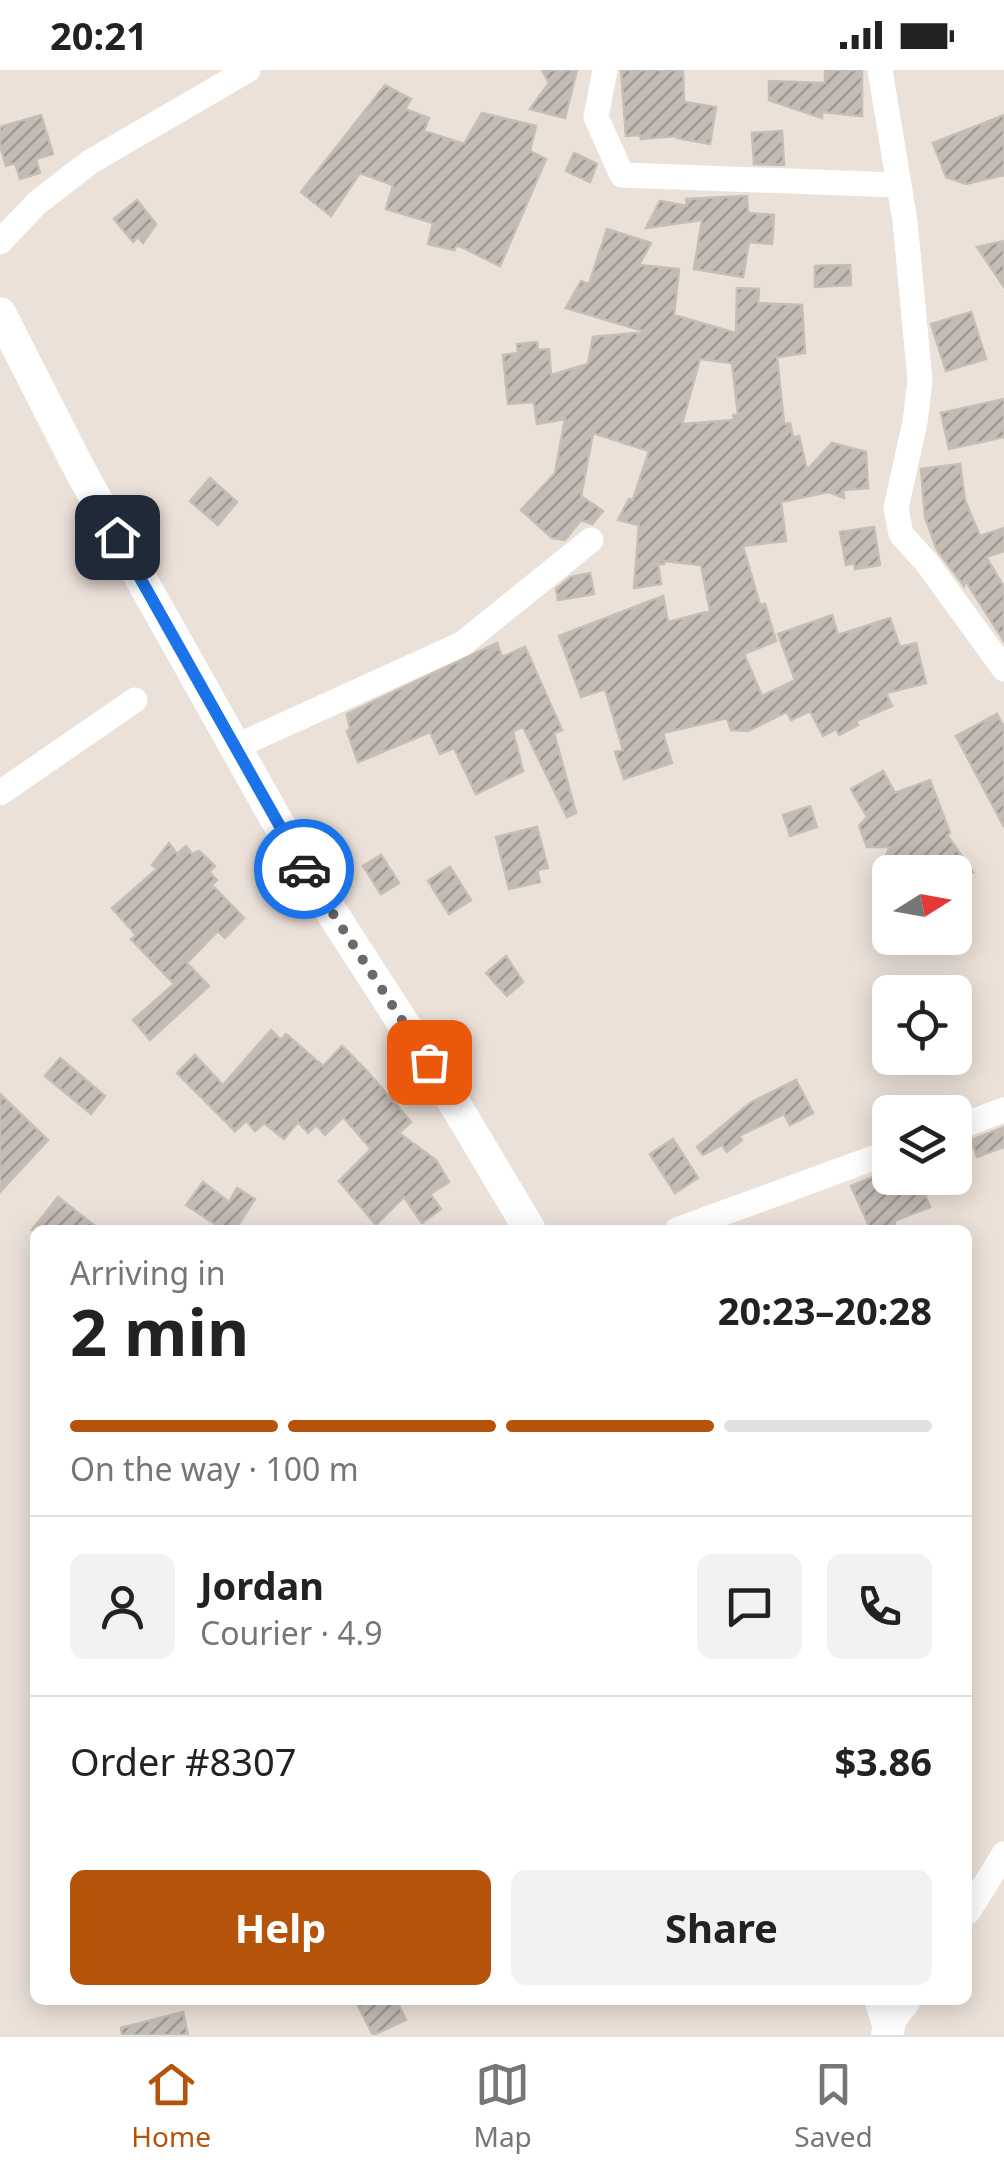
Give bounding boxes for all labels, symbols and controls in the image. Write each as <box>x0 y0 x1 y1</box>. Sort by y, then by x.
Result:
text: 20:21 <box>50 9 148 61</box>
pin <box>75 495 160 580</box>
icon: home <box>90 510 145 565</box>
courier <box>254 819 354 919</box>
icon: car <box>277 842 332 897</box>
north arrow <box>872 855 972 955</box>
map controls <box>872 855 972 1195</box>
button: locate <box>872 975 972 1075</box>
pin <box>387 1020 472 1105</box>
icon: bag <box>402 1035 457 1090</box>
button: layers <box>872 1095 972 1195</box>
text: Arriving in <box>70 1251 225 1294</box>
text: 20:23–20:28 <box>718 1284 932 1336</box>
text: 2 min <box>70 1287 249 1375</box>
text: On the way · 100 m <box>70 1447 359 1490</box>
button: person <box>70 1554 175 1659</box>
button: chat <box>697 1554 802 1659</box>
button: phone <box>827 1554 932 1659</box>
text: Jordan <box>200 1559 324 1611</box>
text: Courier · 4.9 <box>200 1611 383 1654</box>
text: Order #8307 <box>70 1735 296 1787</box>
text: $3.86 <box>834 1735 932 1787</box>
button: Help <box>70 1870 491 1985</box>
button: Share <box>511 1870 932 1985</box>
tab: Home <box>131 2057 211 2155</box>
tab: Map <box>473 2057 532 2155</box>
tab: Saved <box>794 2057 873 2155</box>

